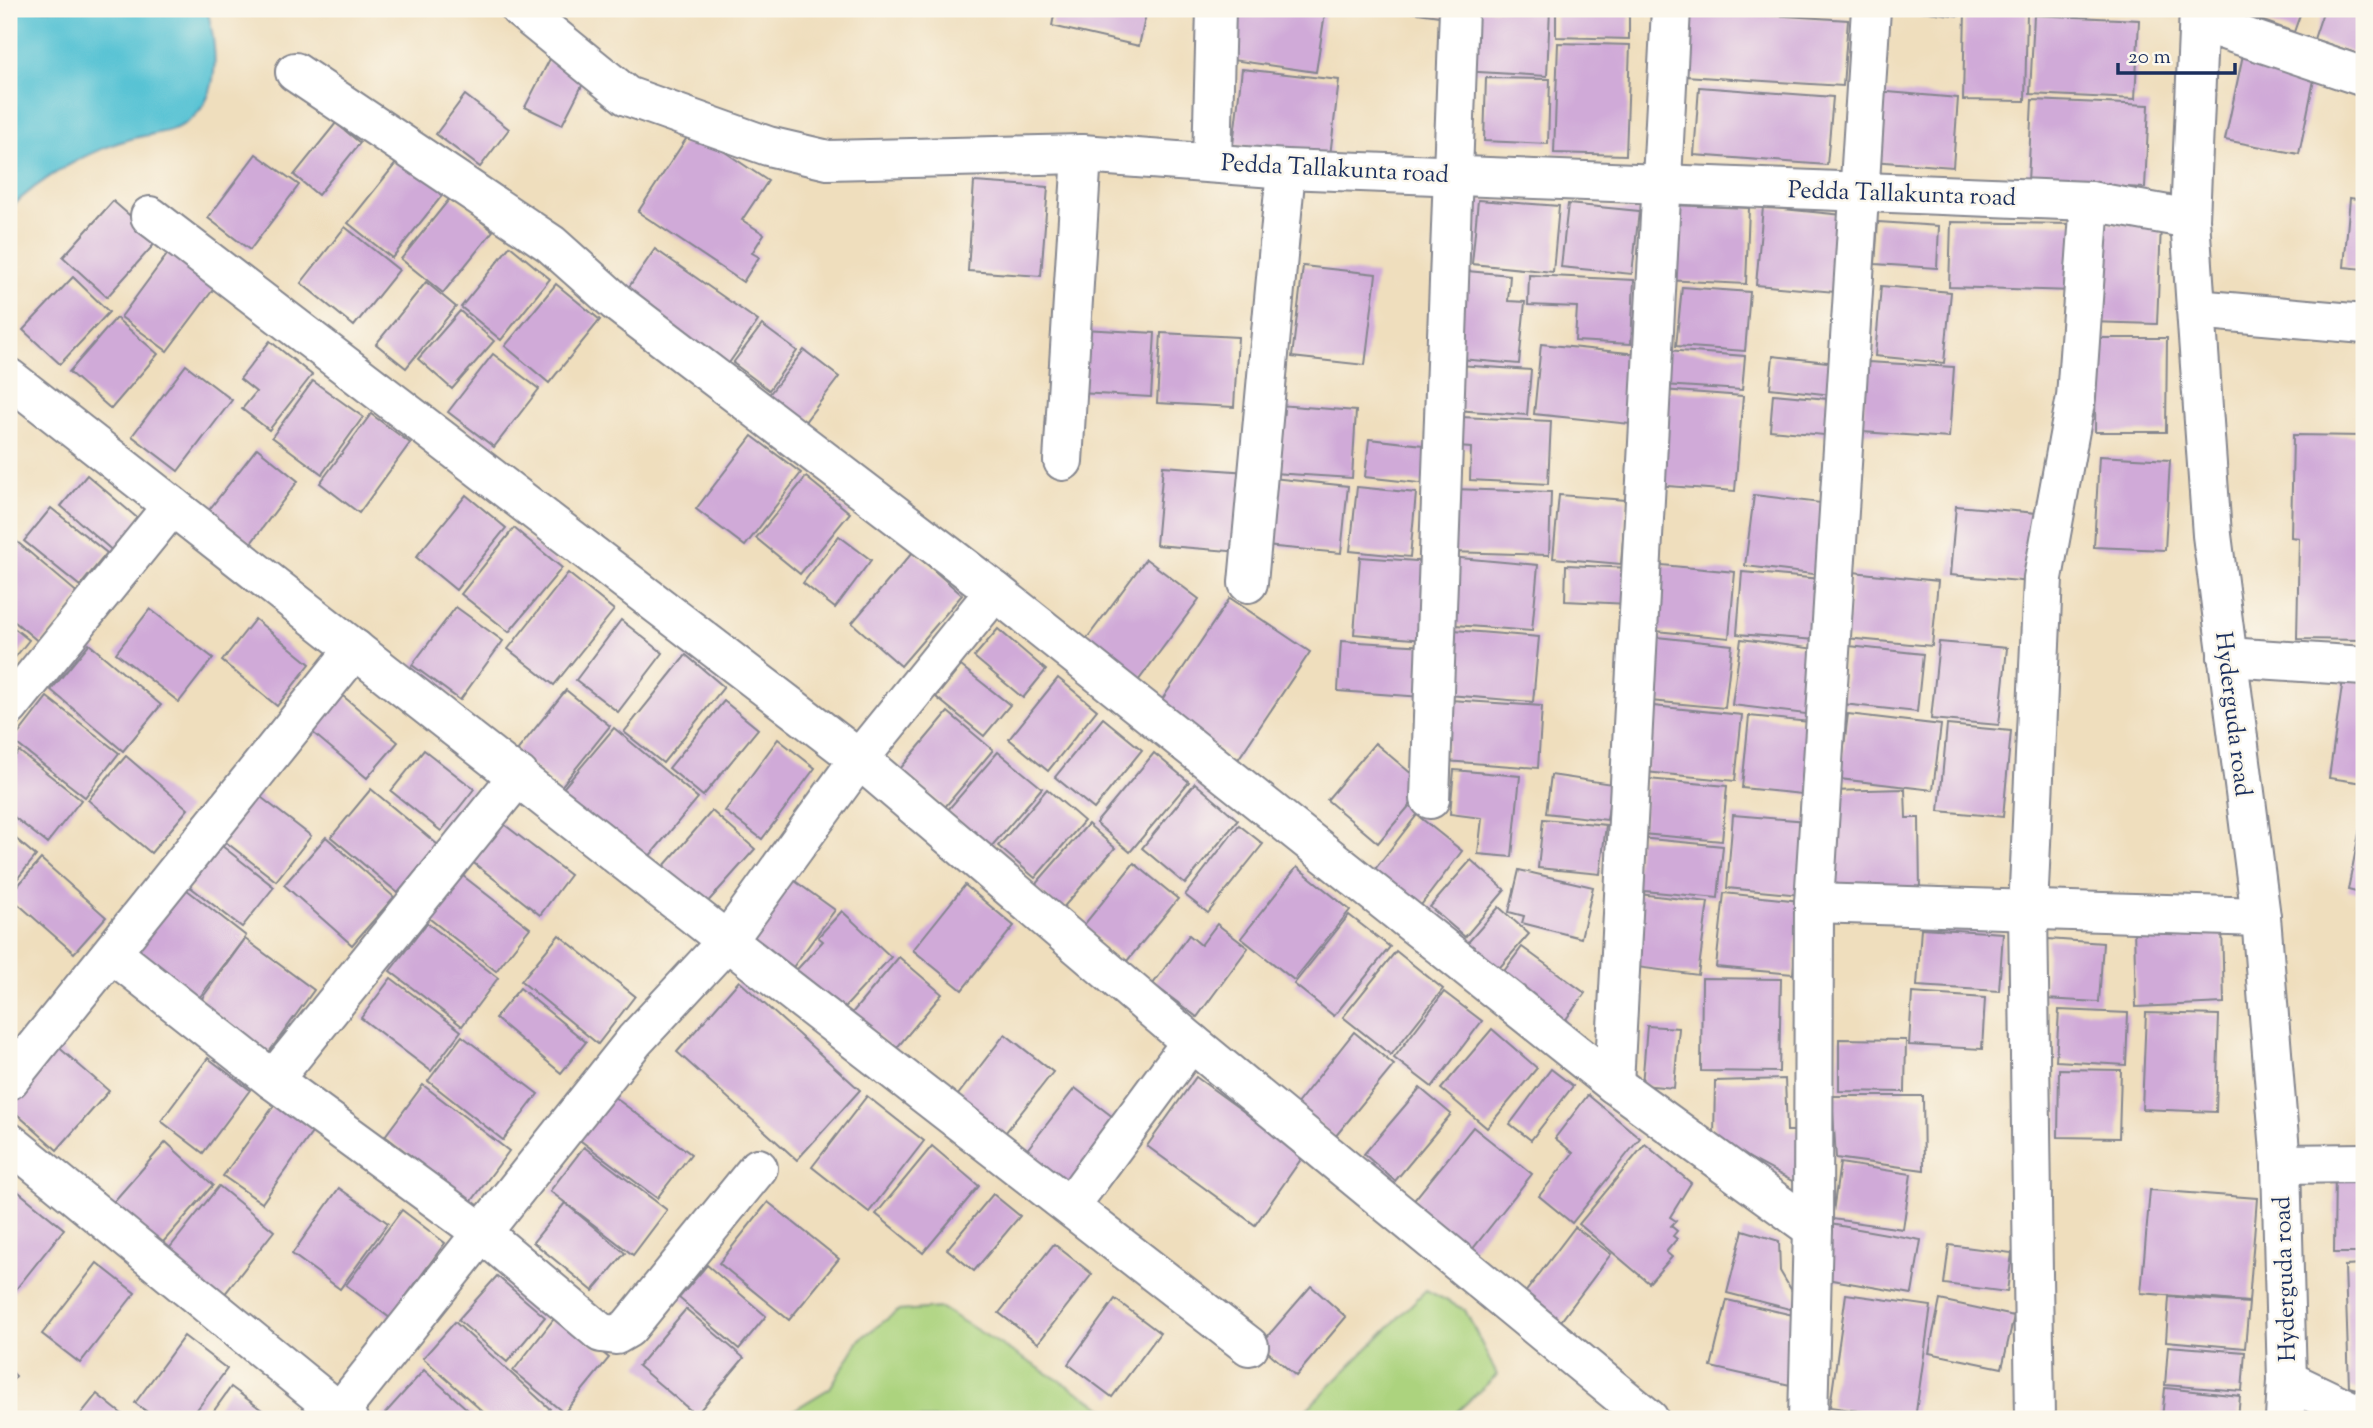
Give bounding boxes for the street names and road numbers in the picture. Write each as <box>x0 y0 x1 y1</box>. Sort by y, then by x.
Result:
street label: Pedda Tallakunta road <box>1220 147 1450 193</box>
street label: Pedda Tallakunta road <box>1787 174 2017 216</box>
street label: Hyderguda road <box>2205 630 2259 799</box>
street label: Hyderguda road <box>2266 1195 2306 1362</box>

